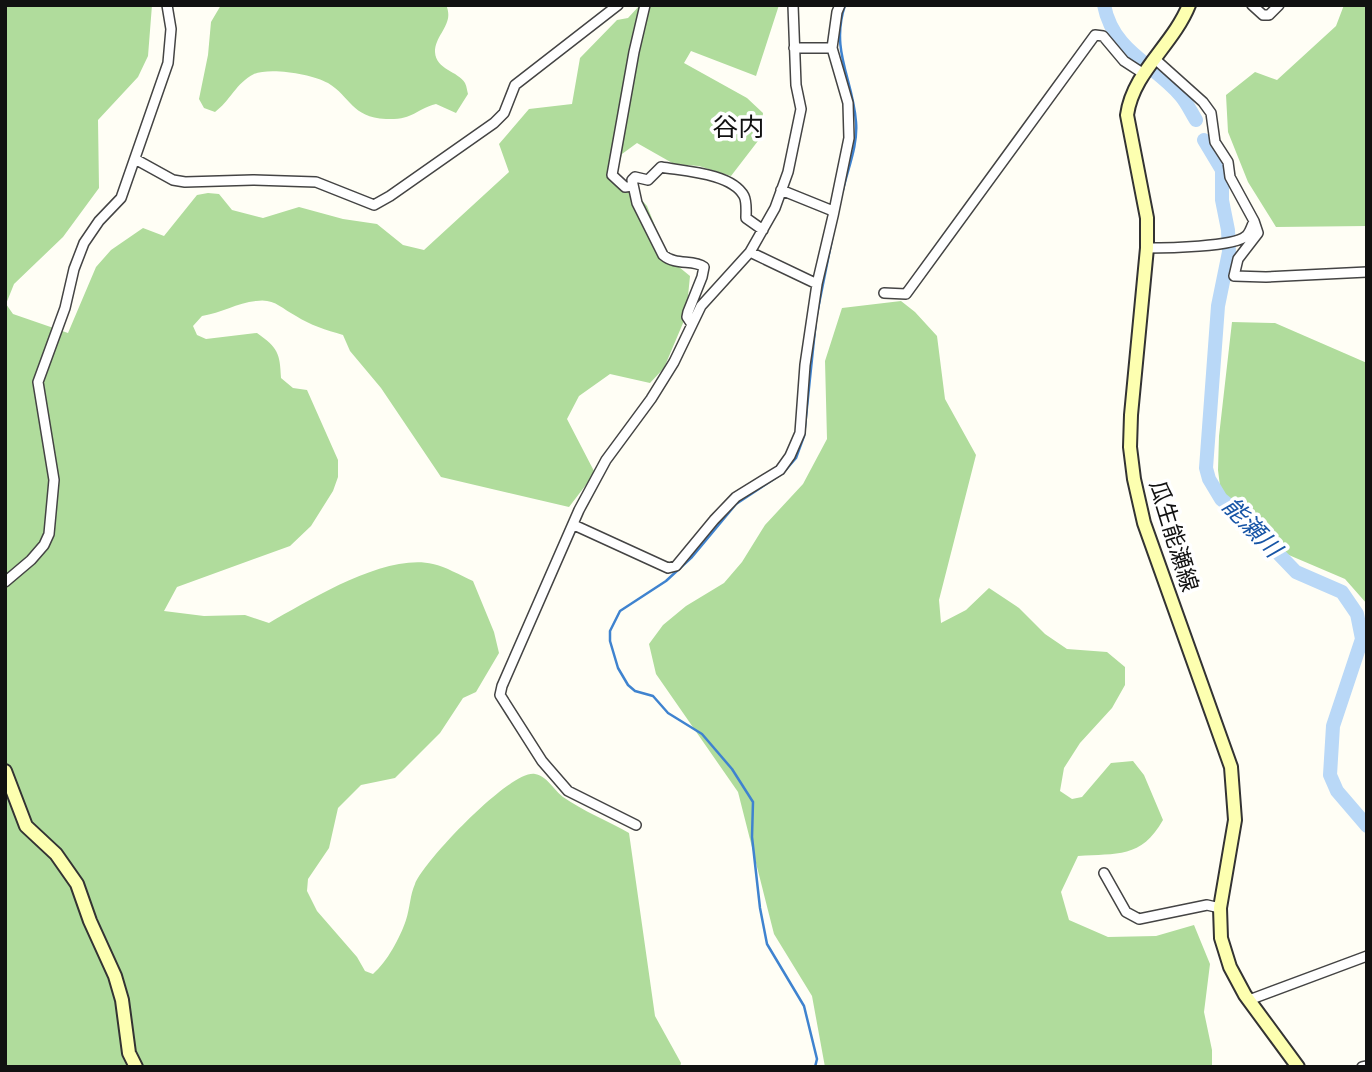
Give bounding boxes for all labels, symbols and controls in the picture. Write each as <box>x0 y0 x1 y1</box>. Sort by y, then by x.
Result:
district label: 谷内 <box>712 111 764 143</box>
street label: 瓜生能瀬線 <box>1144 477 1204 595</box>
water label: 能瀬川 <box>1217 491 1290 565</box>

